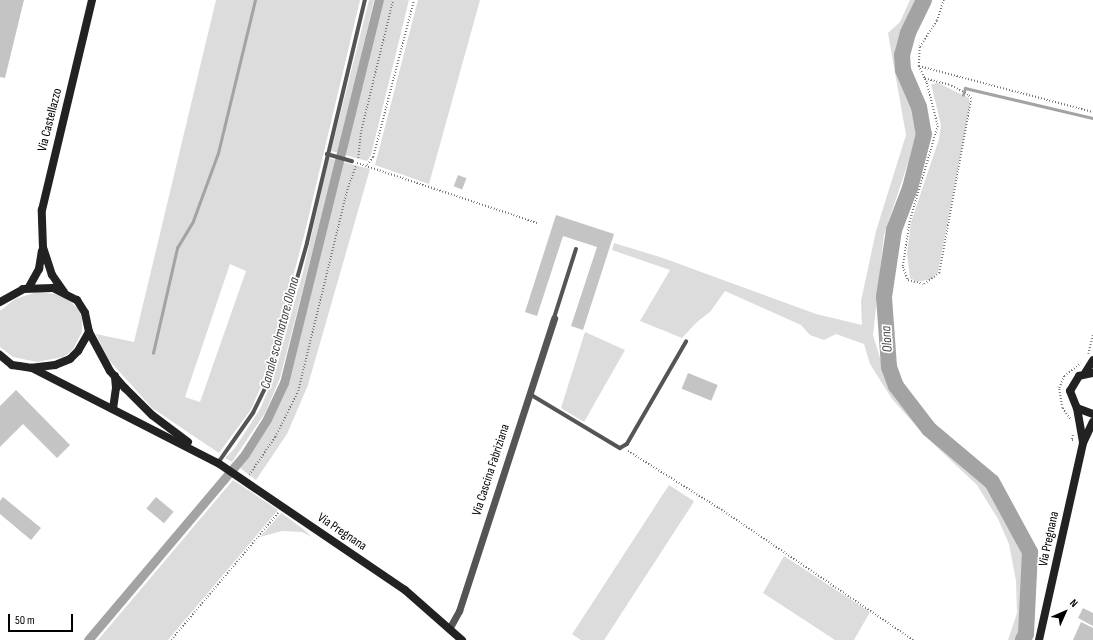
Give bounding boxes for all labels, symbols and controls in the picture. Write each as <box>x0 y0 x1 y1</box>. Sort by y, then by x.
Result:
street label: Via Castellazzo <box>35 87 65 153</box>
water label: Canale scolmatore Olona <box>257 275 303 391</box>
water label: Olona <box>878 325 896 353</box>
street label: Via Cascina Fabriziana <box>469 422 513 518</box>
street label: Via Pregnana <box>314 510 370 554</box>
street label: Via Pregnana <box>1036 510 1062 568</box>
north arrow <box>1045 592 1085 632</box>
text: N <box>1067 596 1081 610</box>
scale bar <box>10 606 75 632</box>
text: 50 m <box>15 613 35 628</box>

